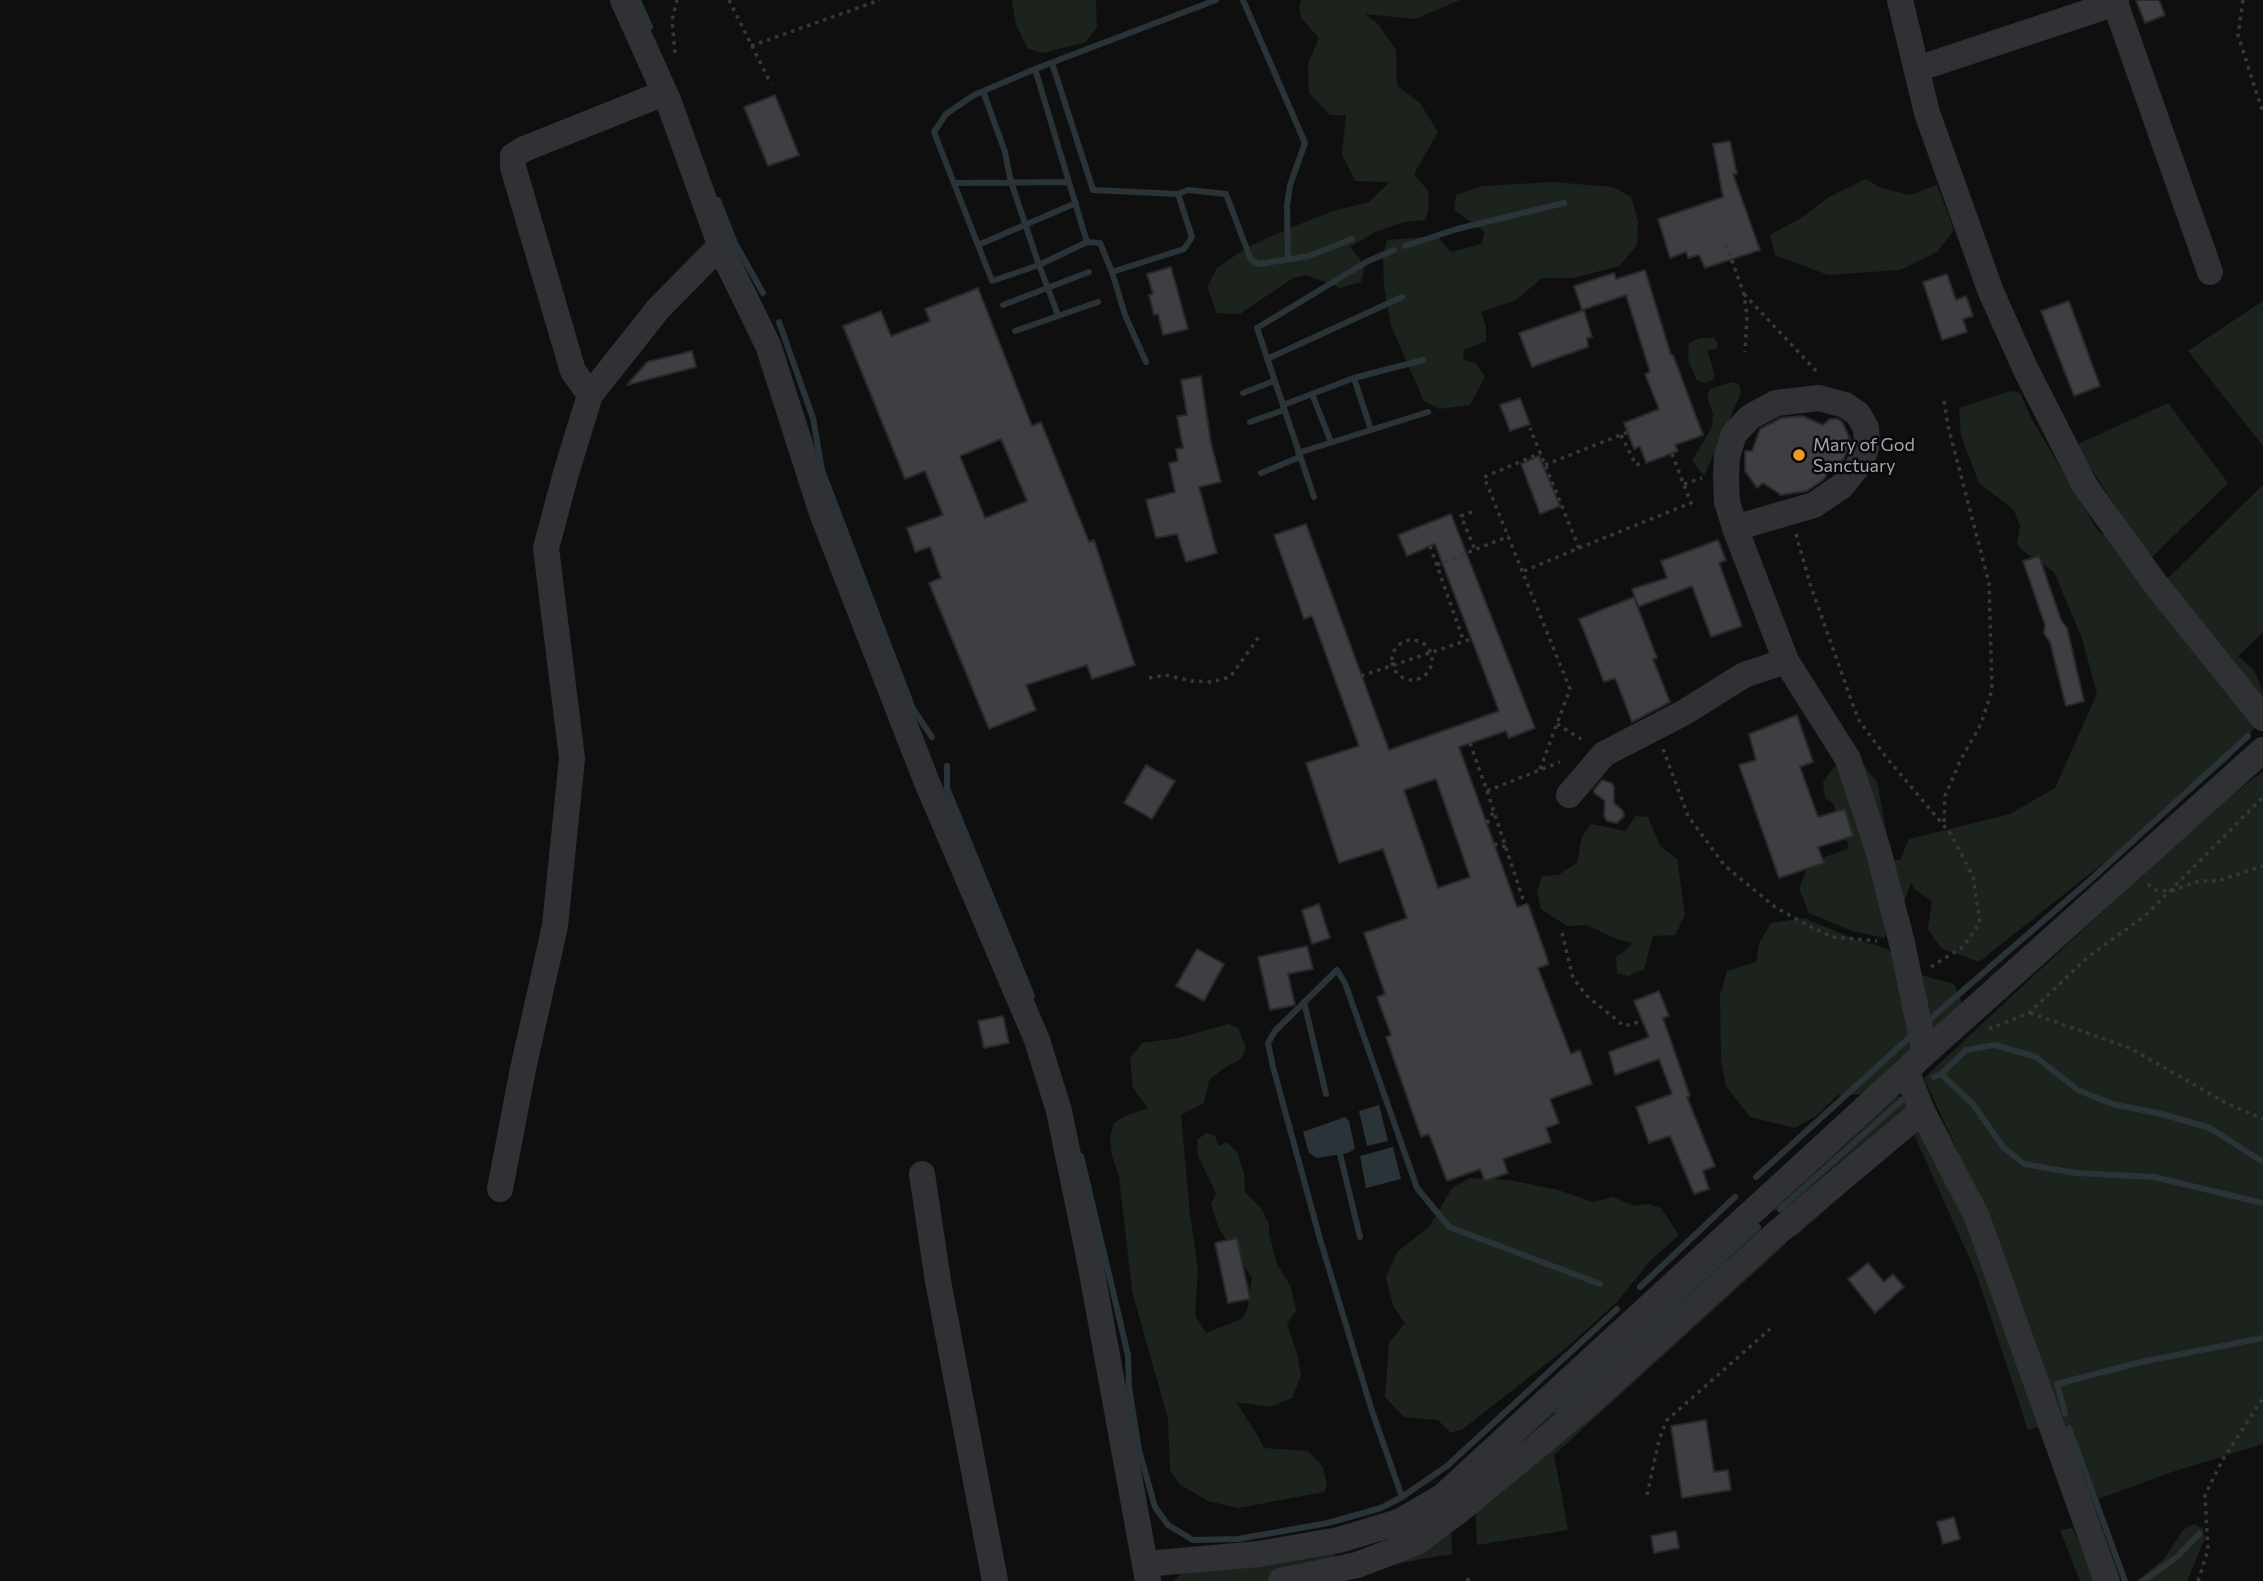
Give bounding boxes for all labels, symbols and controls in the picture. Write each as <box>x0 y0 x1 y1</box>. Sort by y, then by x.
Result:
place label: Mary of God Sanctuary <box>1813 434 1915 476</box>
marker: Mary of God Sanctuary <box>1791 447 1807 463</box>

